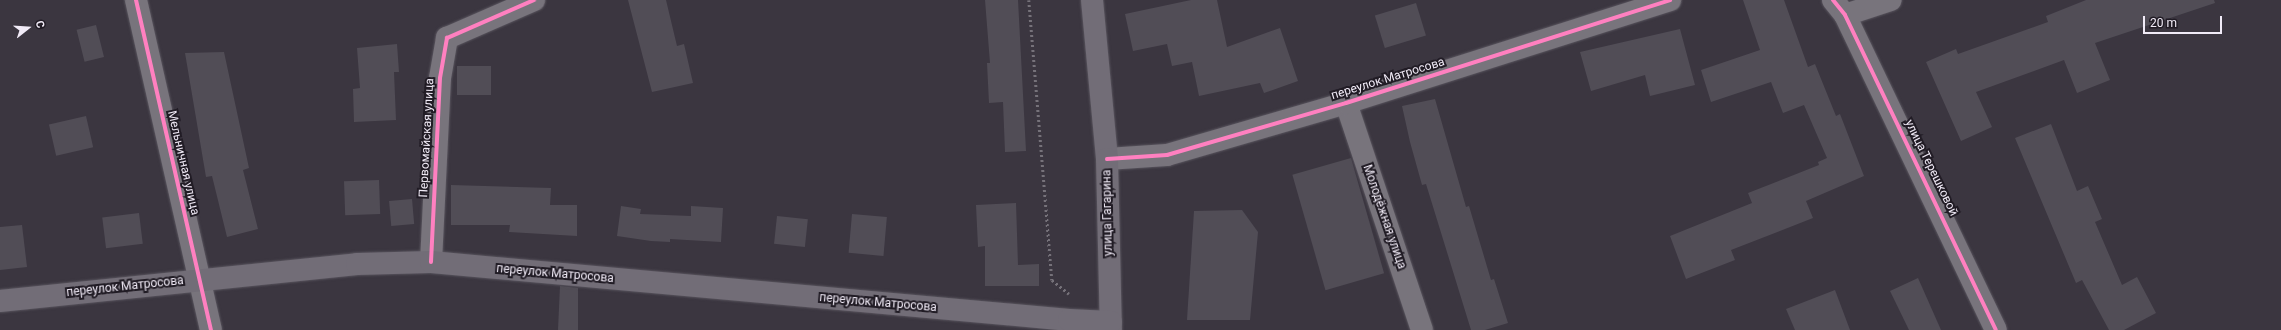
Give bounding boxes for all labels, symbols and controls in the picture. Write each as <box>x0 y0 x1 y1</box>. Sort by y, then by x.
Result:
north arrow <box>8 8 48 48</box>
scale bar <box>2145 8 2224 34</box>
text: 20 m <box>2150 16 2177 30</box>
text: С <box>33 19 47 30</box>
street label: переулок Матросова <box>1330 55 1446 103</box>
street label: Первомайская улица <box>417 78 437 198</box>
street label: Мельничная улица <box>164 109 202 217</box>
street label: улица Терешковой <box>1901 117 1961 219</box>
street label: Молодёжная улица <box>1359 163 1409 271</box>
street label: улица Гагарина <box>1100 170 1116 256</box>
street label: переулок Матросова <box>496 262 614 286</box>
street label: переулок Матросова <box>66 274 184 300</box>
street label: переулок Матросова <box>819 291 937 315</box>

